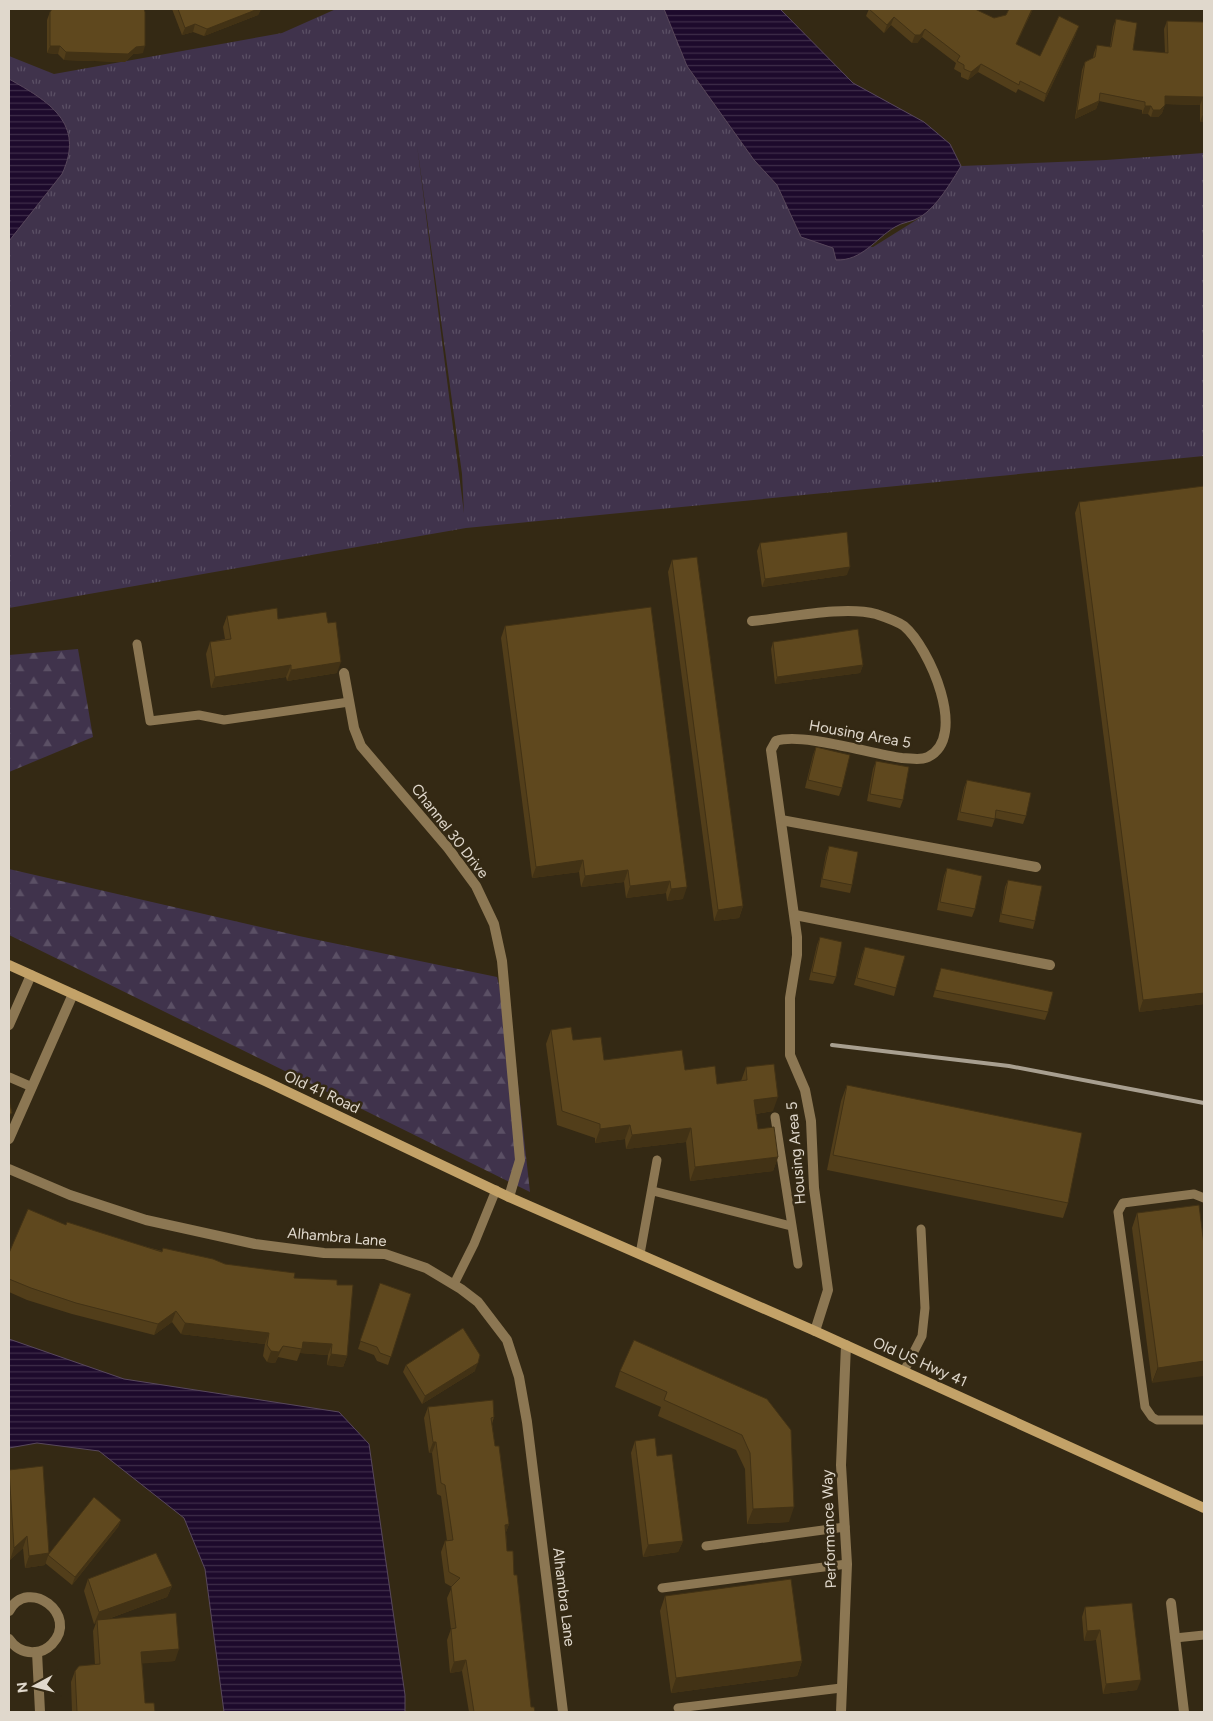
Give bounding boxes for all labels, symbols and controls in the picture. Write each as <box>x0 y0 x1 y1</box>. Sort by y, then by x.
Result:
street label: Housing Area 5 <box>808 716 912 752</box>
street label: Channel 30 Drive <box>408 780 492 882</box>
street label: Old 41 Road <box>281 1067 363 1117</box>
street label: Housing Area 5 <box>783 1101 809 1205</box>
street label: Alhambra Lane <box>287 1224 387 1250</box>
street label: Old US Hwy 41 <box>870 1333 970 1391</box>
street label: Performance Way <box>818 1469 840 1589</box>
street label: Alhambra Lane <box>549 1547 579 1647</box>
north arrow <box>10 1661 60 1711</box>
text: N <box>13 1681 32 1694</box>

